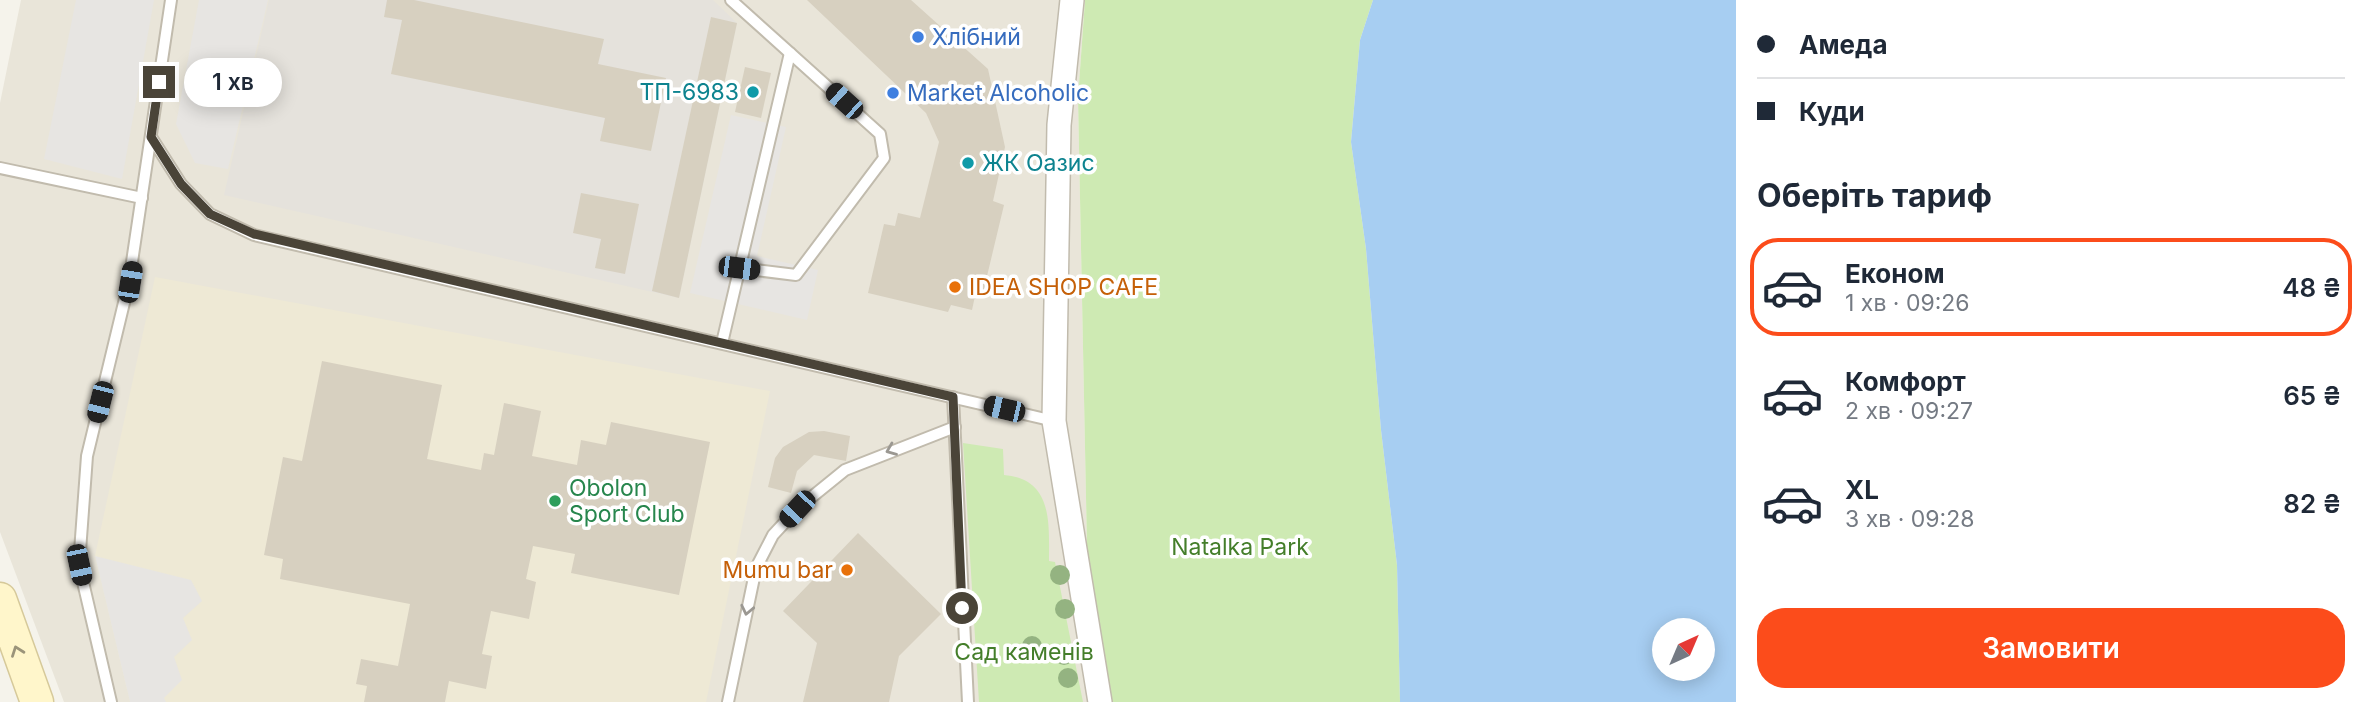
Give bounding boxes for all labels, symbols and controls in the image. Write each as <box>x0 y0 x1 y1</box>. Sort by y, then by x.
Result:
place label: Хлібний <box>932 23 1021 51</box>
marker: Хлібний <box>910 29 926 45</box>
text: Амеда <box>1799 29 1887 60</box>
callout: 1 хв <box>184 57 282 106</box>
route end <box>143 66 175 98</box>
text: 1 хв <box>212 68 254 96</box>
place label: ТП-6983 <box>640 78 739 106</box>
car <box>822 79 867 123</box>
place label: Market Alcoholic <box>907 79 1089 107</box>
marker: ТП-6983 <box>745 84 761 100</box>
marker: Market Alcoholic <box>885 85 901 101</box>
text: Куди <box>1799 96 1865 127</box>
place label: ЖК Оазис <box>982 149 1095 177</box>
marker: ЖК Оазис <box>960 155 976 171</box>
text: Оберіть тариф <box>1757 176 1992 215</box>
car <box>717 255 762 281</box>
icon: car <box>1761 256 1824 319</box>
text: Економ <box>1845 258 1945 289</box>
car <box>117 260 144 304</box>
text: 48 ₴ <box>2282 272 2341 303</box>
place label: IDEA SHOP CAFE <box>969 273 1158 301</box>
marker: IDEA SHOP CAFE <box>947 279 963 295</box>
text: 1 хв · 09:26 <box>1845 289 1970 317</box>
icon: car <box>1761 364 1824 427</box>
text: Комфорт <box>1845 366 1966 397</box>
car <box>85 379 116 425</box>
text: 65 ₴ <box>2283 380 2341 411</box>
car <box>982 394 1027 424</box>
text: 2 хв · 09:27 <box>1845 397 1973 425</box>
one-way arrow <box>886 442 898 456</box>
icon: car <box>1761 472 1824 535</box>
place label: Obolon Sport Club <box>569 474 685 528</box>
text: XL <box>1845 474 1879 505</box>
car <box>775 486 820 532</box>
text: 82 ₴ <box>2283 488 2341 519</box>
marker: Obolon Sport Club <box>547 493 563 509</box>
text: 3 хв · 09:28 <box>1845 505 1974 533</box>
park label: Natalka Park <box>1171 533 1309 561</box>
car <box>65 542 94 588</box>
place label: Mumu bar <box>723 556 833 584</box>
marker: Mumu bar <box>839 562 855 578</box>
route start <box>946 592 978 624</box>
one-way arrow <box>741 604 756 616</box>
button: Замовити <box>1757 608 2345 688</box>
north arrow <box>1652 618 1715 681</box>
map controls <box>1652 618 1715 681</box>
park label: Сад каменів <box>954 638 1094 666</box>
one-way arrow <box>12 646 26 658</box>

